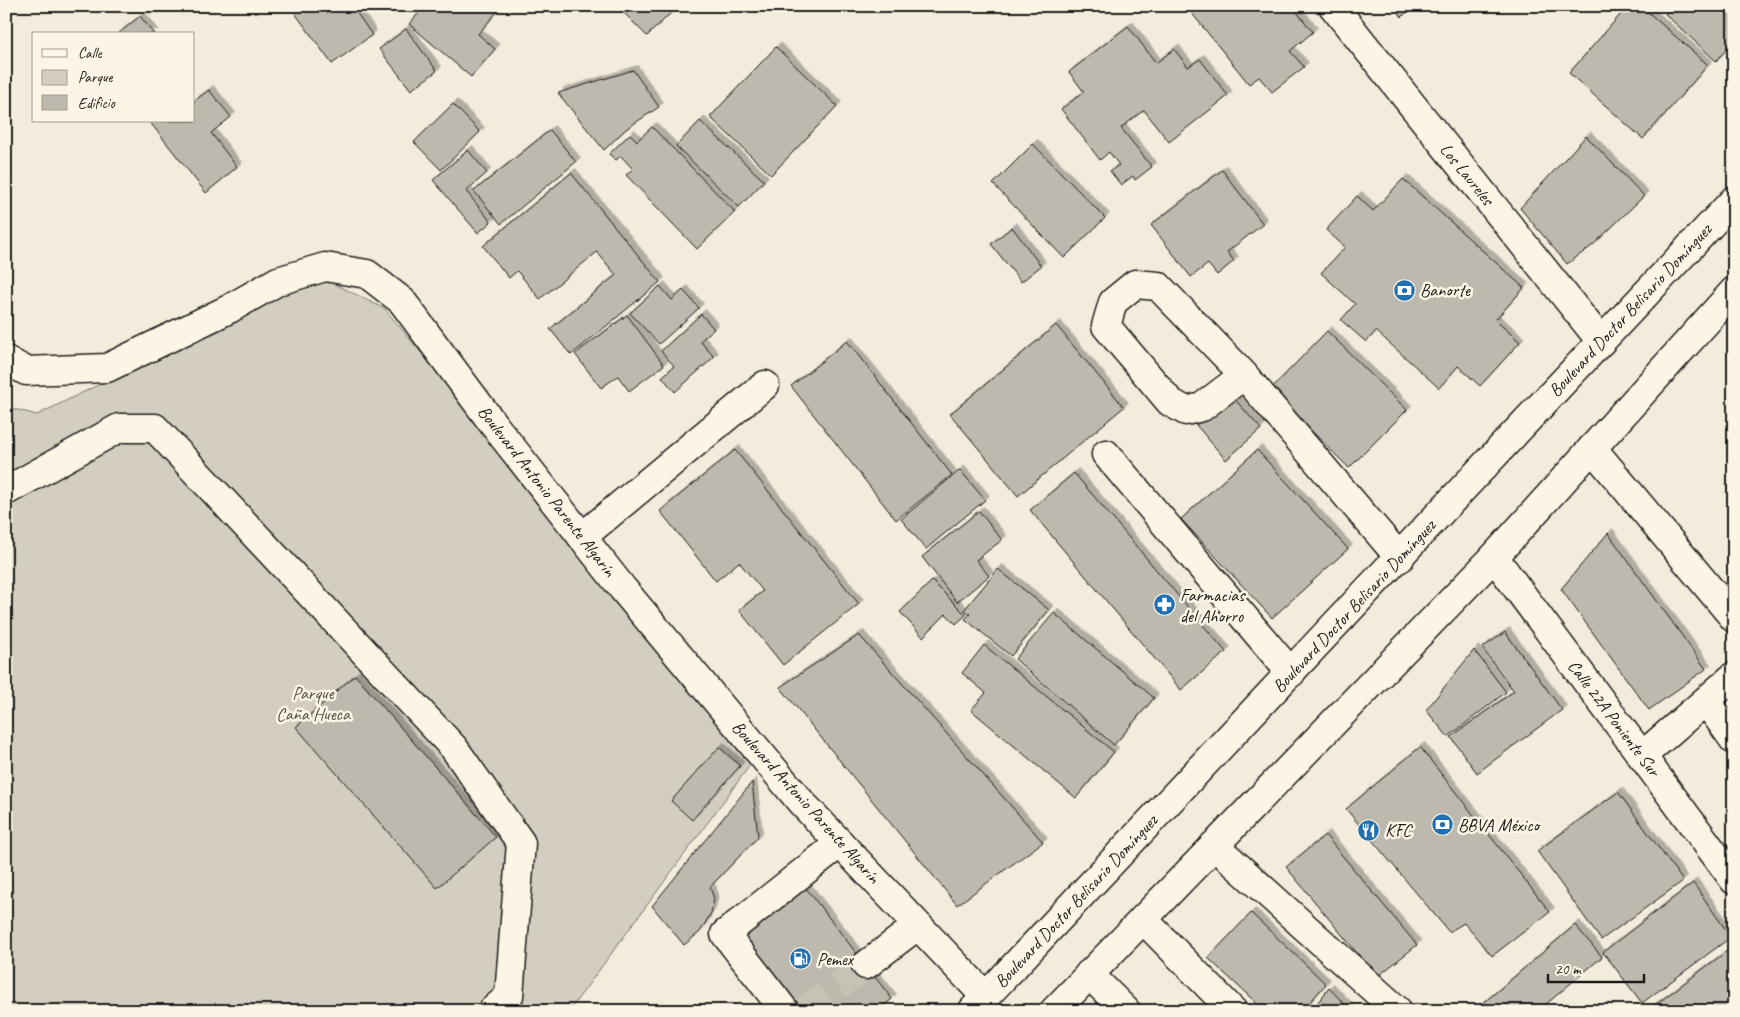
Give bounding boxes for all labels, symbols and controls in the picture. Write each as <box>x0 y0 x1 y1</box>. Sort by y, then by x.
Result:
legend <box>32 32 195 122</box>
text: Calle <box>78 44 103 63</box>
text: Parque <box>78 68 114 87</box>
text: Edificio <box>78 94 116 113</box>
street label: Los Laureles <box>1435 139 1500 211</box>
street label: Boulevard Doctor Belisario Domínguez <box>1544 218 1717 401</box>
bank icon: Banorte <box>1392 278 1416 302</box>
place label: Banorte <box>1420 279 1471 301</box>
street label: Boulevard Antonio Parente Algarín <box>473 401 621 582</box>
street label: Boulevard Doctor Belisario Domínguez <box>1268 514 1441 697</box>
place label: Farmacias del Ahorro <box>1180 584 1246 627</box>
pharmacy icon: Farmacias del Ahorro <box>1152 593 1176 617</box>
street label: Calle 22A Poniente Sur <box>1563 656 1666 782</box>
park label: Parque Caña Hueca <box>276 682 351 725</box>
street label: Boulevard Antonio Parente Algarín <box>727 716 885 888</box>
street label: Boulevard Doctor Belisario Domínguez <box>990 809 1163 992</box>
bank icon: BBVA México <box>1430 813 1454 837</box>
place label: BBVA México <box>1458 814 1541 836</box>
restaurant icon: KFC <box>1357 818 1381 842</box>
place label: KFC <box>1385 819 1414 841</box>
fuel station icon: Pemex <box>789 947 813 971</box>
place label: Pemex <box>817 948 855 970</box>
scale bar <box>1548 952 1644 984</box>
text: 20 m <box>1555 960 1582 979</box>

